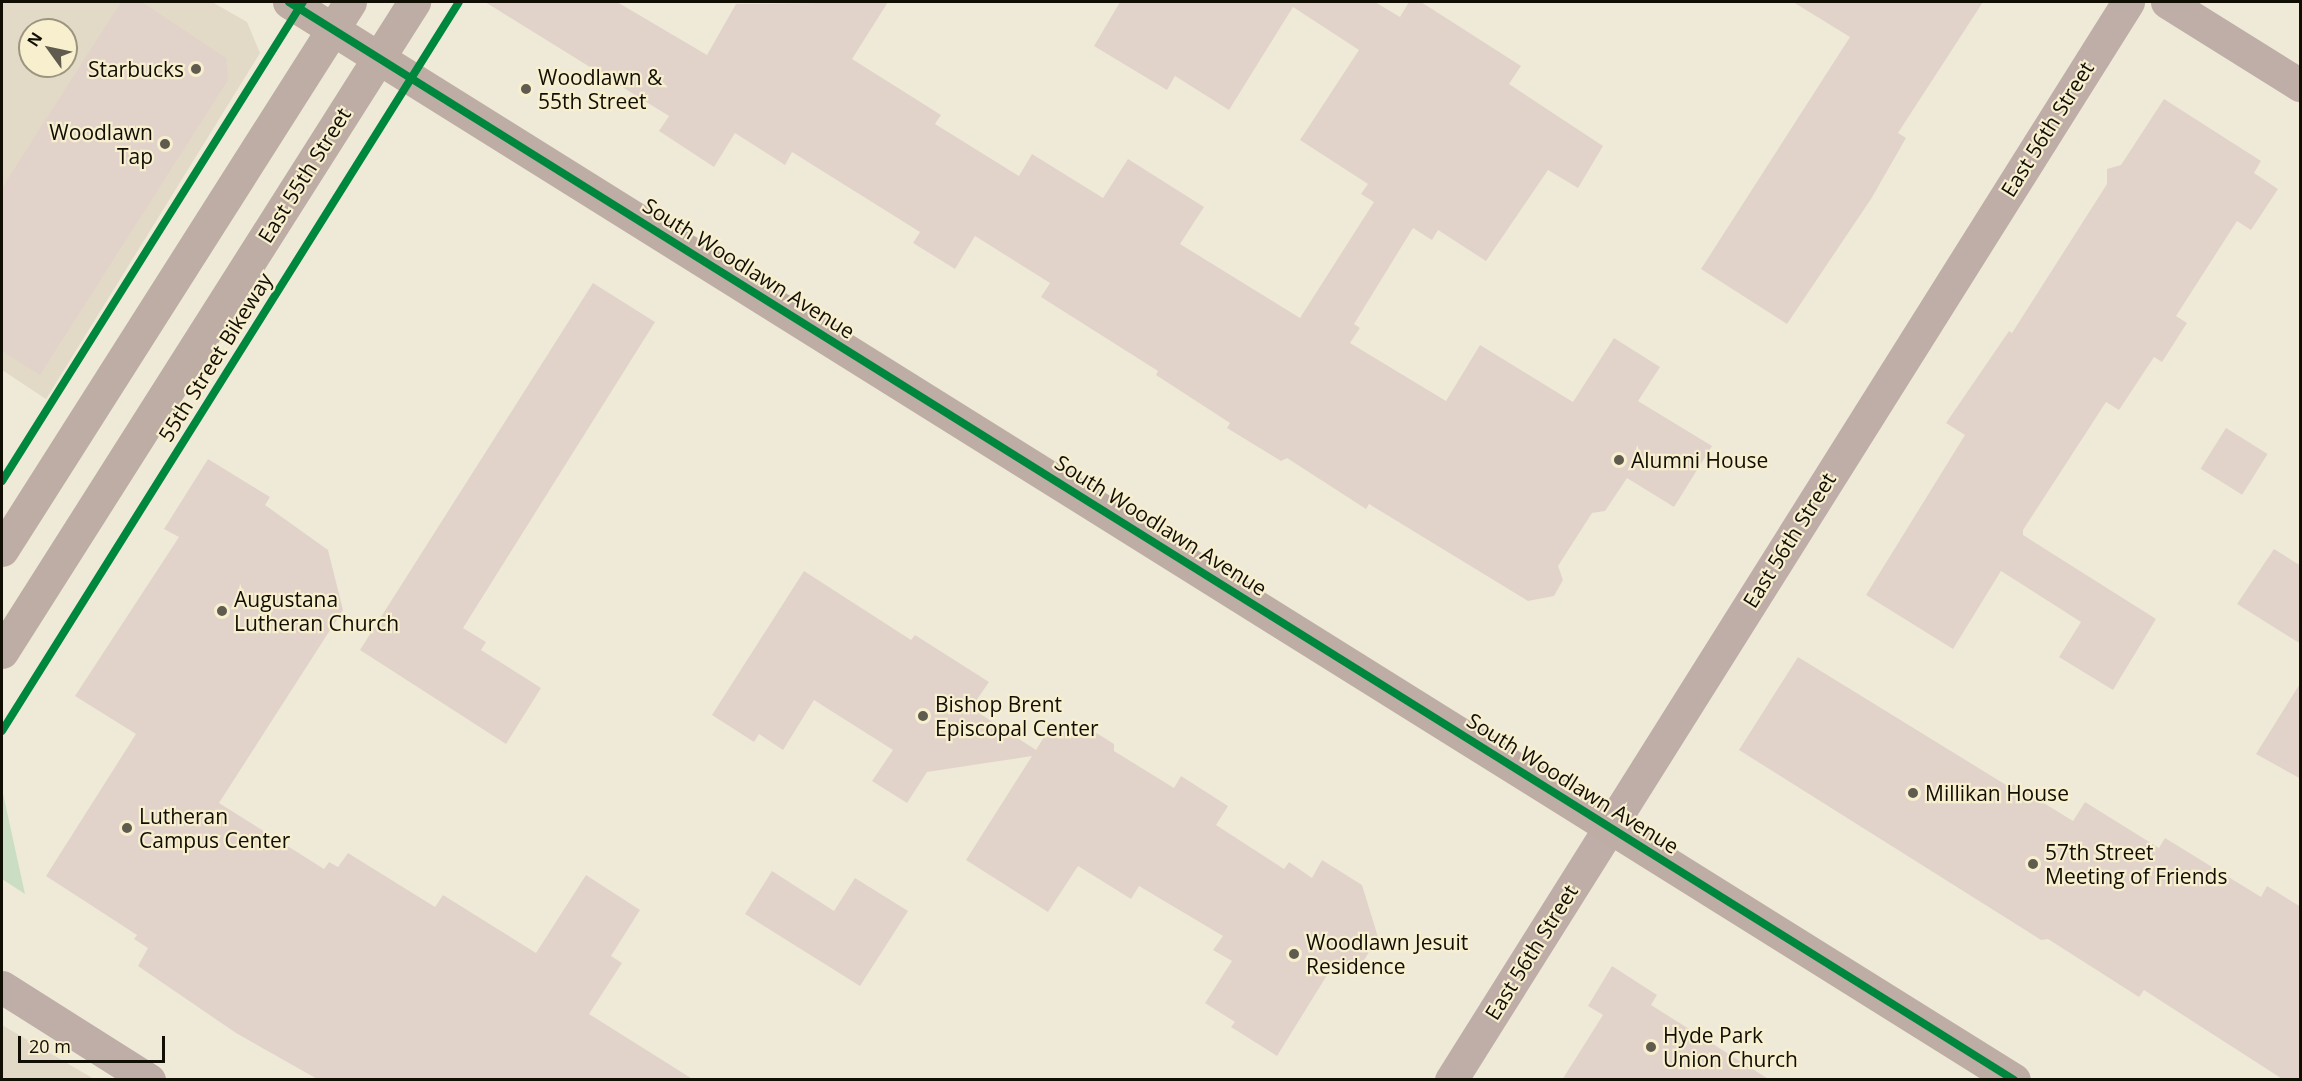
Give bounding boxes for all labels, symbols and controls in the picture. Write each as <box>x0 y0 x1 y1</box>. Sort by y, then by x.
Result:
north arrow <box>18 18 78 78</box>
text: N <box>22 28 47 51</box>
place label: Starbucks <box>88 56 184 82</box>
street label: East 56th Street <box>1995 57 2099 201</box>
marker: Starbucks <box>189 62 203 76</box>
place label: Woodlawn & 55th Street <box>538 64 662 114</box>
marker: Woodlawn & 55th Street <box>519 82 533 96</box>
street label: East 55th Street <box>252 103 356 247</box>
place label: Woodlawn Tap <box>49 119 153 169</box>
marker: Woodlawn Tap <box>158 137 172 151</box>
street label: South Woodlawn Avenue <box>638 192 860 344</box>
street label: 55th Street Bikeway <box>153 268 277 446</box>
place label: Alumni House <box>1631 447 1768 473</box>
street label: South Woodlawn Avenue <box>1050 449 1272 601</box>
marker: Alumni House <box>1612 453 1626 467</box>
street label: East 56th Street <box>1737 468 1841 612</box>
place label: Augustana Lutheran Church <box>234 586 399 636</box>
marker: Augustana Lutheran Church <box>215 604 229 618</box>
place label: Bishop Brent Episcopal Center <box>935 691 1099 741</box>
street label: South Woodlawn Avenue <box>1462 707 1684 859</box>
marker: Bishop Brent Episcopal Center <box>916 709 930 723</box>
place label: Millikan House <box>1925 780 2069 806</box>
marker: Millikan House <box>1906 786 1920 800</box>
place label: Lutheran Campus Center <box>139 803 290 853</box>
marker: Lutheran Campus Center <box>120 821 134 835</box>
place label: 57th Street Meeting of Friends <box>2045 839 2227 889</box>
marker: 57th Street Meeting of Friends <box>2026 857 2040 871</box>
street label: East 56th Street <box>1479 880 1583 1024</box>
place label: Woodlawn Jesuit Residence <box>1306 929 1468 979</box>
marker: Woodlawn Jesuit Residence <box>1287 947 1301 961</box>
place label: Hyde Park Union Church <box>1663 1022 1798 1072</box>
scale bar <box>21 1024 168 1062</box>
text: 20 m <box>29 1034 71 1058</box>
marker: Hyde Park Union Church <box>1644 1040 1658 1054</box>

